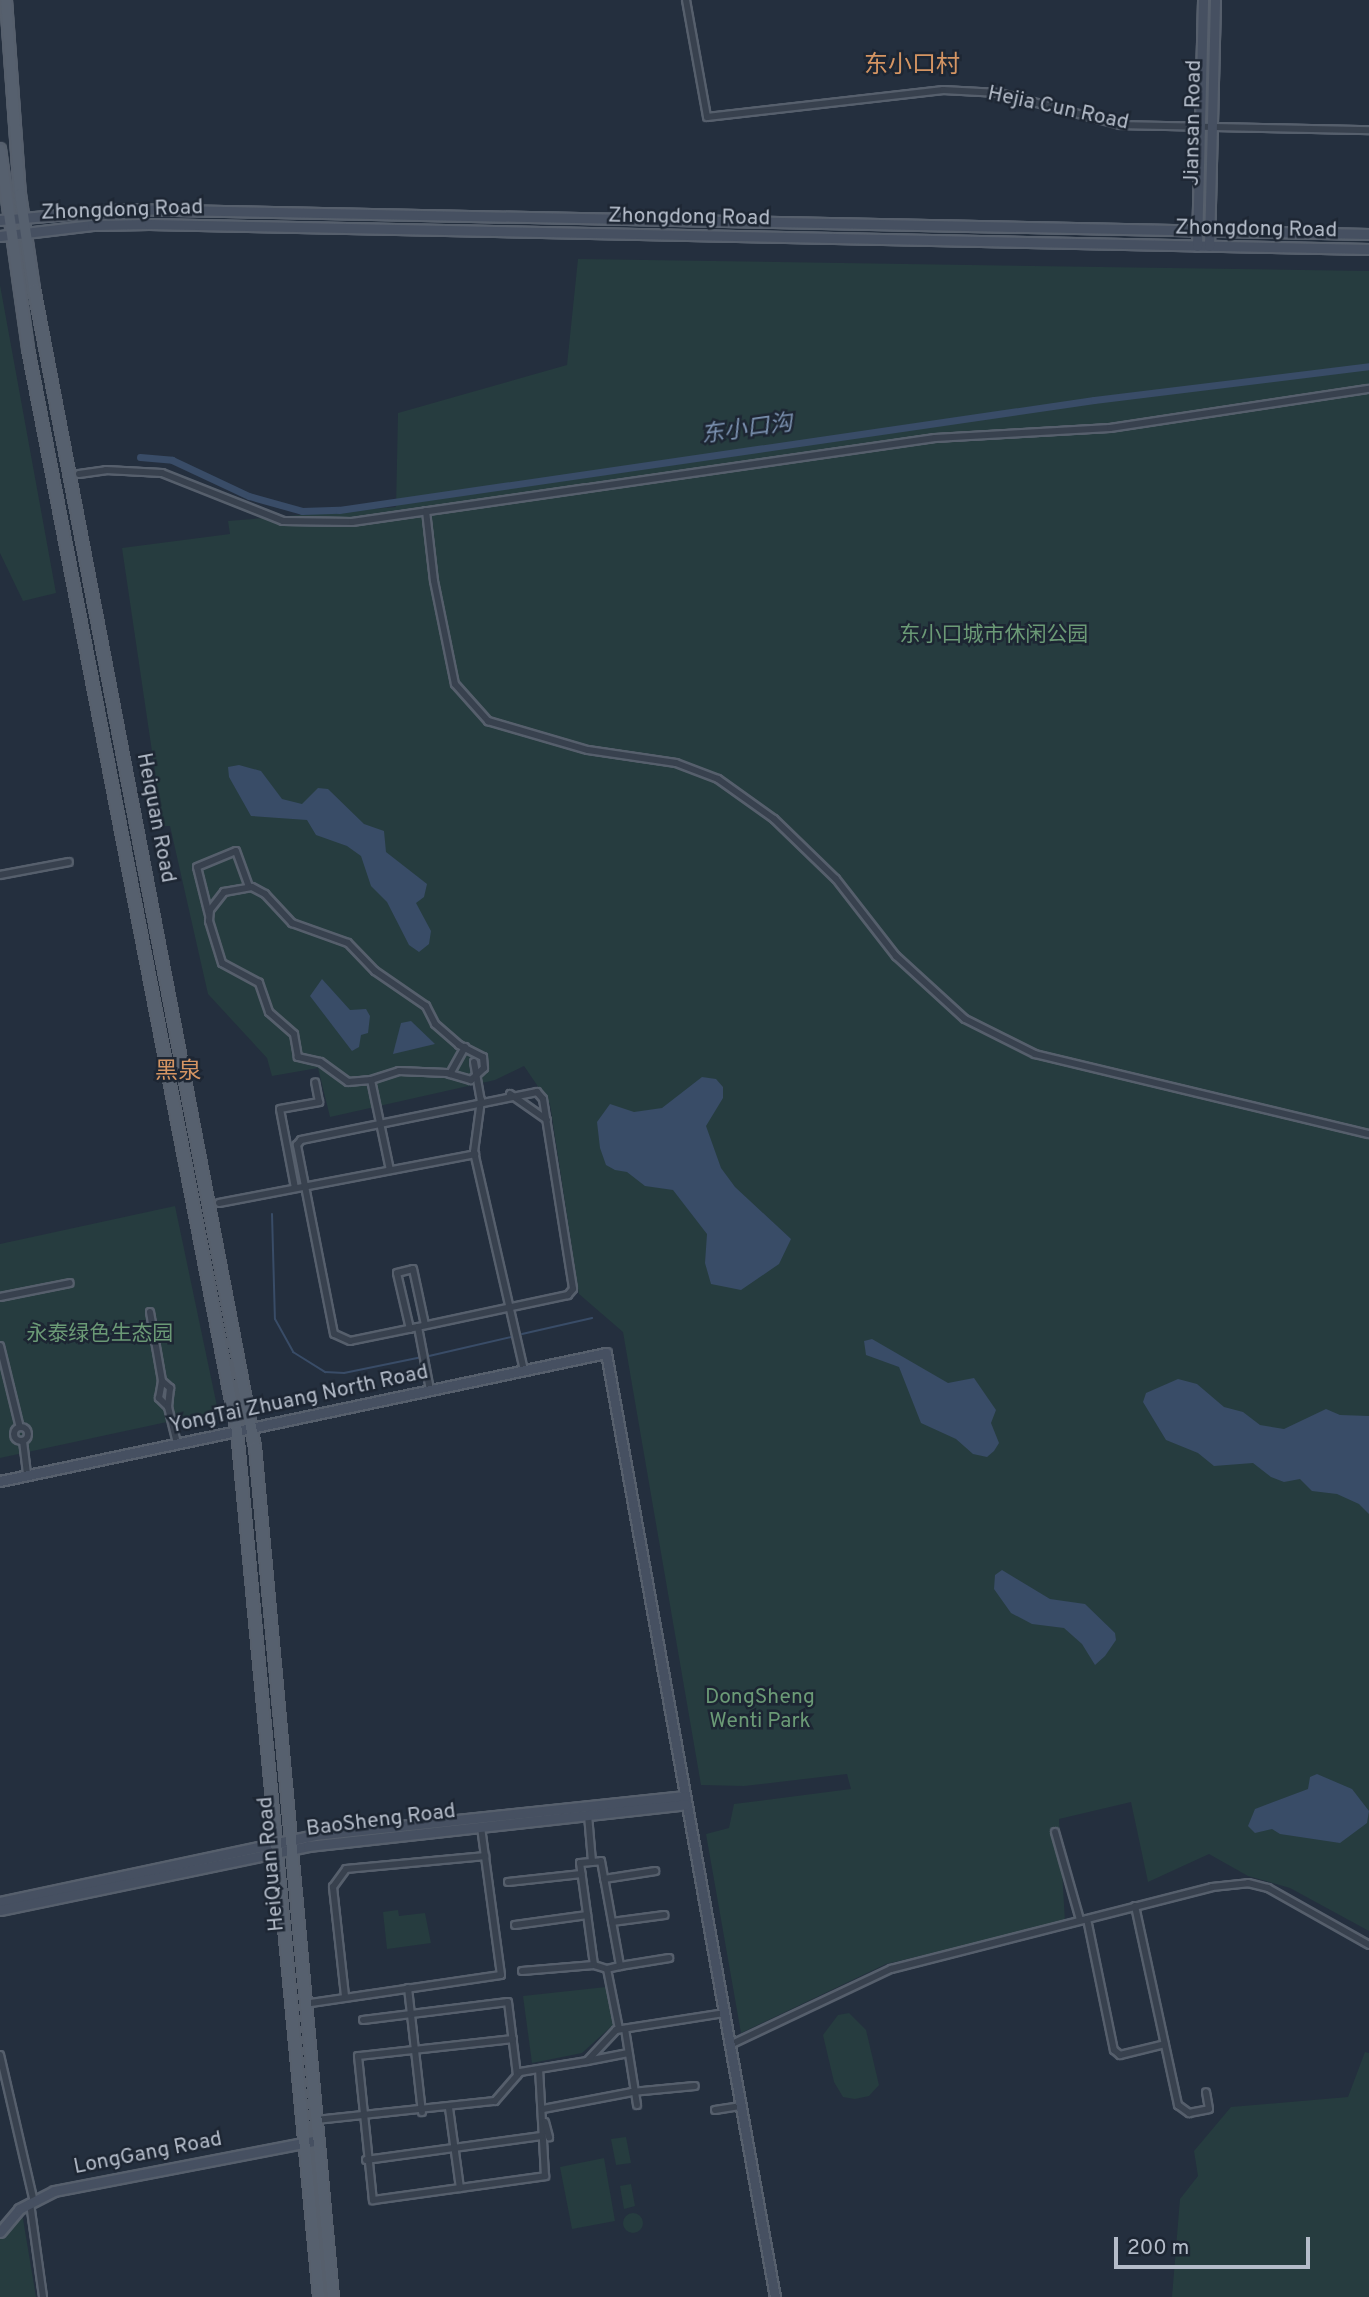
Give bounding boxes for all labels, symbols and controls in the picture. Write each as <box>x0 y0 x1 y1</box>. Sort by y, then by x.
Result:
district label: 东小口村 <box>864 53 960 81</box>
street label: Jiansan Road <box>1180 60 1208 186</box>
street label: Hejia Cun Road <box>985 82 1131 136</box>
street label: Zhongdong Road <box>41 196 203 226</box>
street label: Zhongdong Road <box>608 204 770 232</box>
street label: Zhongdong Road <box>1175 216 1337 244</box>
water label: 东小口沟 <box>700 411 794 451</box>
park label: 东小口城市休闲公园 <box>900 623 1088 649</box>
street label: Heiquan Road <box>130 751 180 885</box>
district label: 黑泉 <box>155 1059 201 1087</box>
park label: 永泰绿色生态园 <box>27 1322 173 1348</box>
street label: YongTai Zhuang North Road <box>167 1360 431 1440</box>
park label: DongSheng Wenti Park <box>705 1685 815 1735</box>
street label: HeiQuan Road <box>254 1795 290 1933</box>
street label: BaoSheng Road <box>305 1799 457 1843</box>
street label: LongGang Road <box>72 2127 224 2181</box>
scale bar <box>1117 2224 1313 2268</box>
text: 200 m <box>1127 2235 1189 2262</box>

